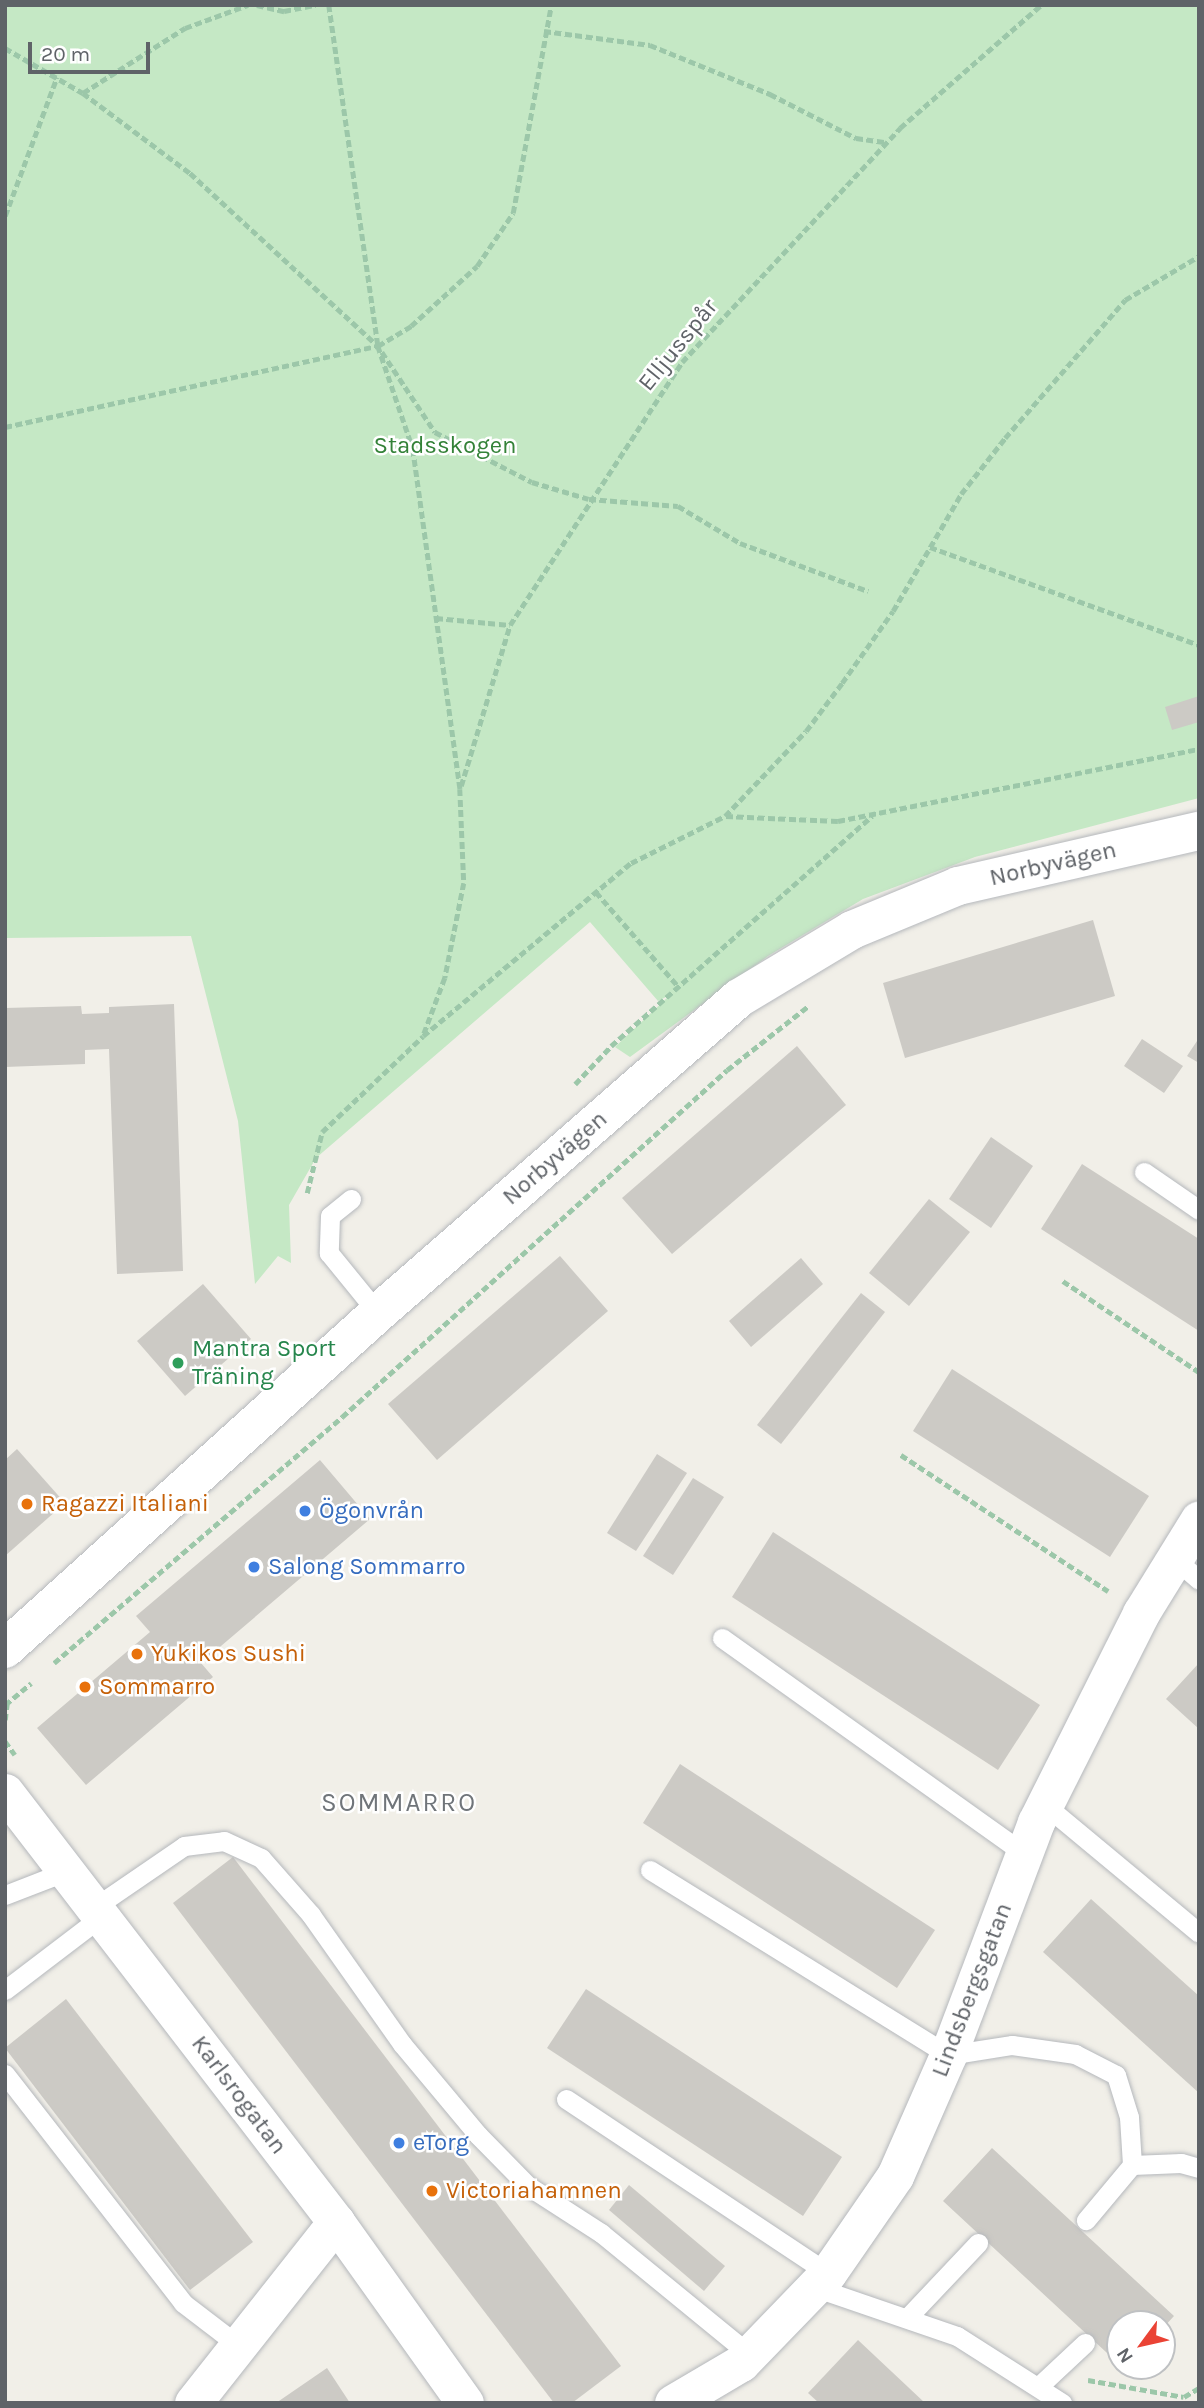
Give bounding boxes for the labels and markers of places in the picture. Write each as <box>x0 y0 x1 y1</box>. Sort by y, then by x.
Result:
place label: Mantra Sport Träning <box>192 1335 336 1391</box>
marker: Mantra Sport Träning <box>170 1355 186 1371</box>
place label: Ragazzi Italiani <box>41 1490 209 1518</box>
marker: Ragazzi Italiani <box>19 1496 35 1512</box>
place label: Ögonvrån <box>319 1497 424 1525</box>
marker: Ögonvrån <box>297 1503 313 1519</box>
place label: Salong Sommarro <box>268 1553 465 1581</box>
marker: Salong Sommarro <box>246 1559 262 1575</box>
place label: Yukikos Sushi <box>151 1640 306 1668</box>
marker: Yukikos Sushi <box>129 1646 145 1662</box>
place label: Sommarro <box>99 1673 215 1701</box>
marker: Sommarro <box>77 1679 93 1695</box>
place label: eTorg <box>413 2129 469 2157</box>
marker: eTorg <box>391 2135 407 2151</box>
place label: Victoriahamnen <box>446 2177 622 2205</box>
marker: Victoriahamnen <box>424 2183 440 2199</box>

